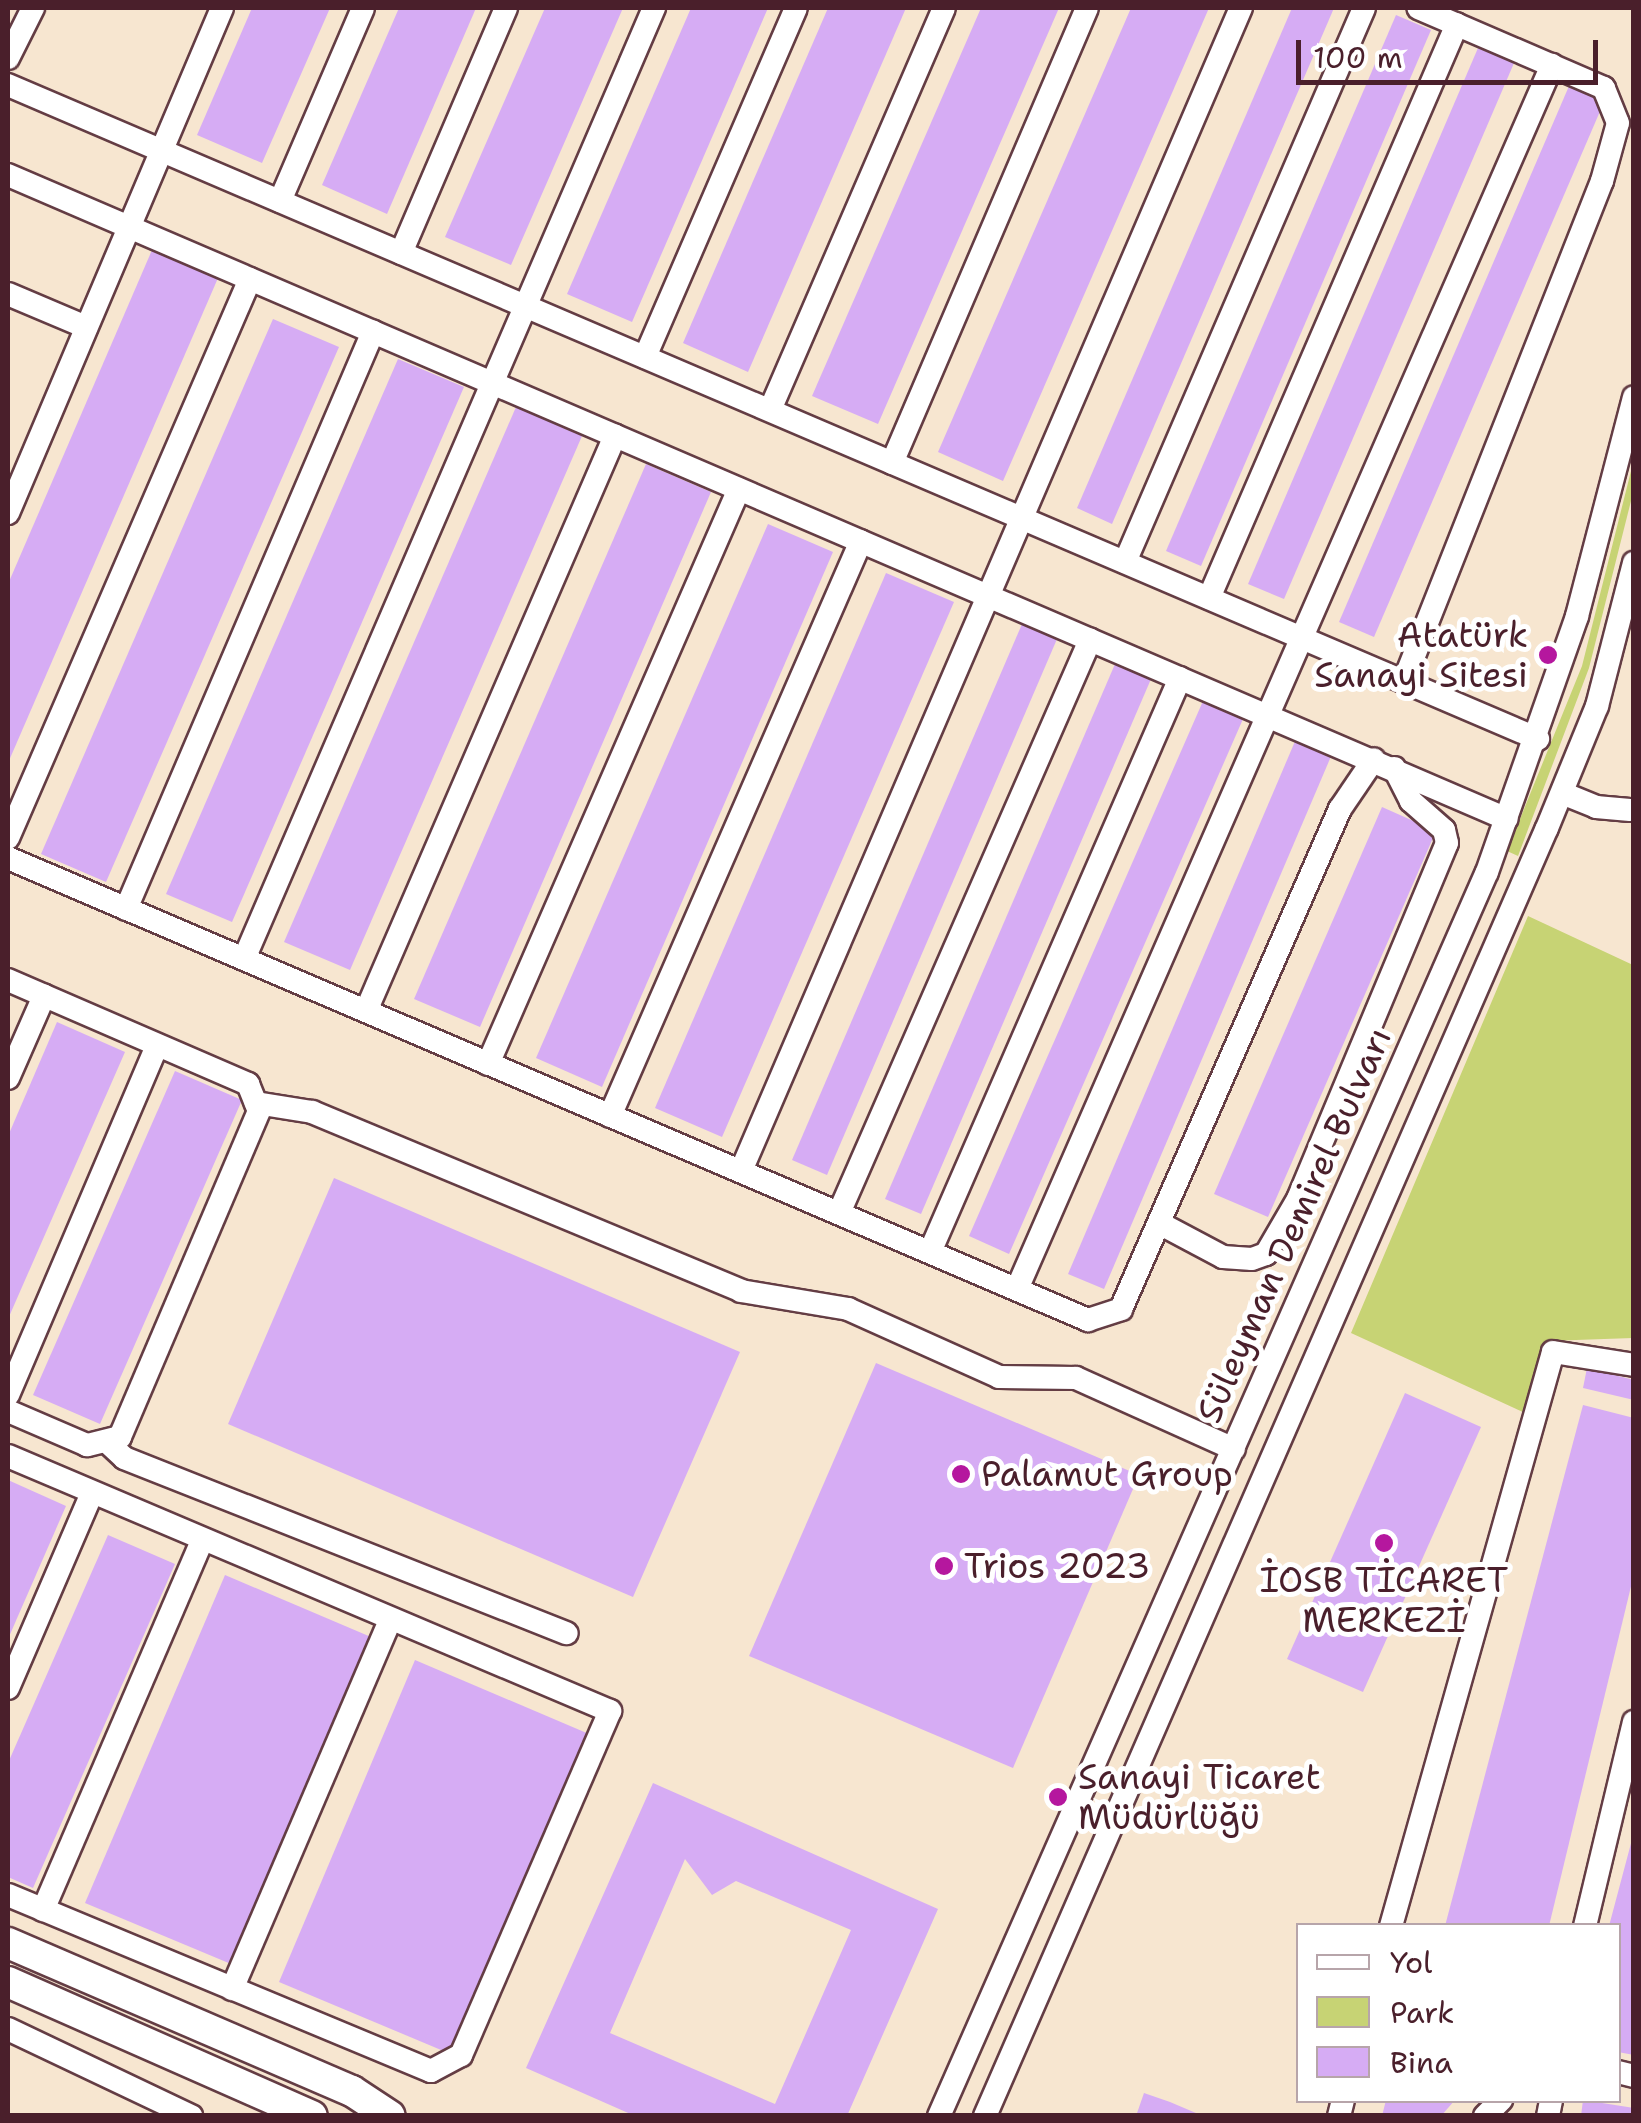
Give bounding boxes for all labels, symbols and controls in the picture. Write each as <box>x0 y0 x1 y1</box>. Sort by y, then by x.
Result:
scale bar <box>1301 20 1604 82</box>
text: 100 m <box>1313 37 1403 78</box>
place label: Atatürk Sanayi Sitesi <box>1314 614 1528 696</box>
marker: Atatürk Sanayi Sitesi <box>1537 644 1559 666</box>
street label: Süleyman Demirel Bulvarı <box>1188 1021 1400 1429</box>
place label: Palamut Group <box>981 1453 1233 1495</box>
marker: Palamut Group <box>950 1463 972 1485</box>
marker: İOSB TİCARET MERKEZİ <box>1373 1532 1395 1554</box>
place label: Trios 2023 <box>964 1545 1150 1587</box>
marker: Trios 2023 <box>933 1555 955 1577</box>
place label: İOSB TİCARET MERKEZİ <box>1260 1559 1508 1641</box>
place label: Sanayi Ticaret Müdürlüğü <box>1078 1756 1321 1838</box>
marker: Sanayi Ticaret Müdürlüğü <box>1047 1786 1069 1808</box>
legend <box>1296 1923 1621 2103</box>
text: Yol <box>1390 1942 1432 1983</box>
text: Park <box>1390 1992 1454 2033</box>
text: Bina <box>1390 2042 1453 2083</box>

